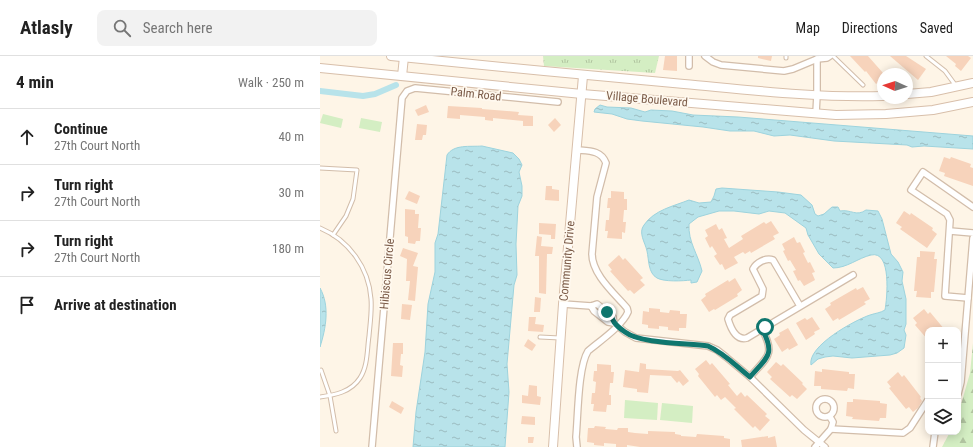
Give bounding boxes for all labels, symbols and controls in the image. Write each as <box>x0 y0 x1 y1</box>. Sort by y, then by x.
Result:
search box <box>97 10 377 46</box>
text: Atlasly <box>20 16 73 39</box>
icon: search <box>111 17 133 39</box>
text: Search here <box>143 19 212 37</box>
text: Map <box>796 20 820 36</box>
text: Directions <box>842 20 898 36</box>
text: Saved <box>920 20 953 36</box>
north arrow <box>877 68 913 104</box>
text: 4 min <box>16 72 54 92</box>
text: Walk · 250 m <box>238 75 304 90</box>
street label: Palm Road <box>450 84 502 104</box>
street label: Village Boulevard <box>606 88 688 110</box>
text: Continue <box>54 120 108 138</box>
icon: ahead <box>16 126 38 148</box>
text: 40 m <box>278 129 304 144</box>
text: 27th Court North <box>54 138 140 153</box>
text: Turn right <box>54 176 113 194</box>
icon: right <box>16 182 38 204</box>
text: 30 m <box>278 185 304 200</box>
text: 27th Court North <box>54 194 140 209</box>
street label: Community Drive <box>557 220 578 302</box>
text: Turn right <box>54 232 113 250</box>
icon: right <box>16 238 38 260</box>
street label: Hibiscus Circle <box>377 238 397 310</box>
text: 180 m <box>272 241 304 256</box>
text: 27th Court North <box>54 250 140 265</box>
icon: arrive <box>16 294 38 316</box>
text: Arrive at destination <box>54 296 177 314</box>
route end <box>598 303 616 321</box>
route start <box>756 318 774 336</box>
map controls <box>925 327 961 435</box>
button: + <box>925 327 961 363</box>
button: − <box>925 363 961 399</box>
button: layers <box>925 399 961 435</box>

